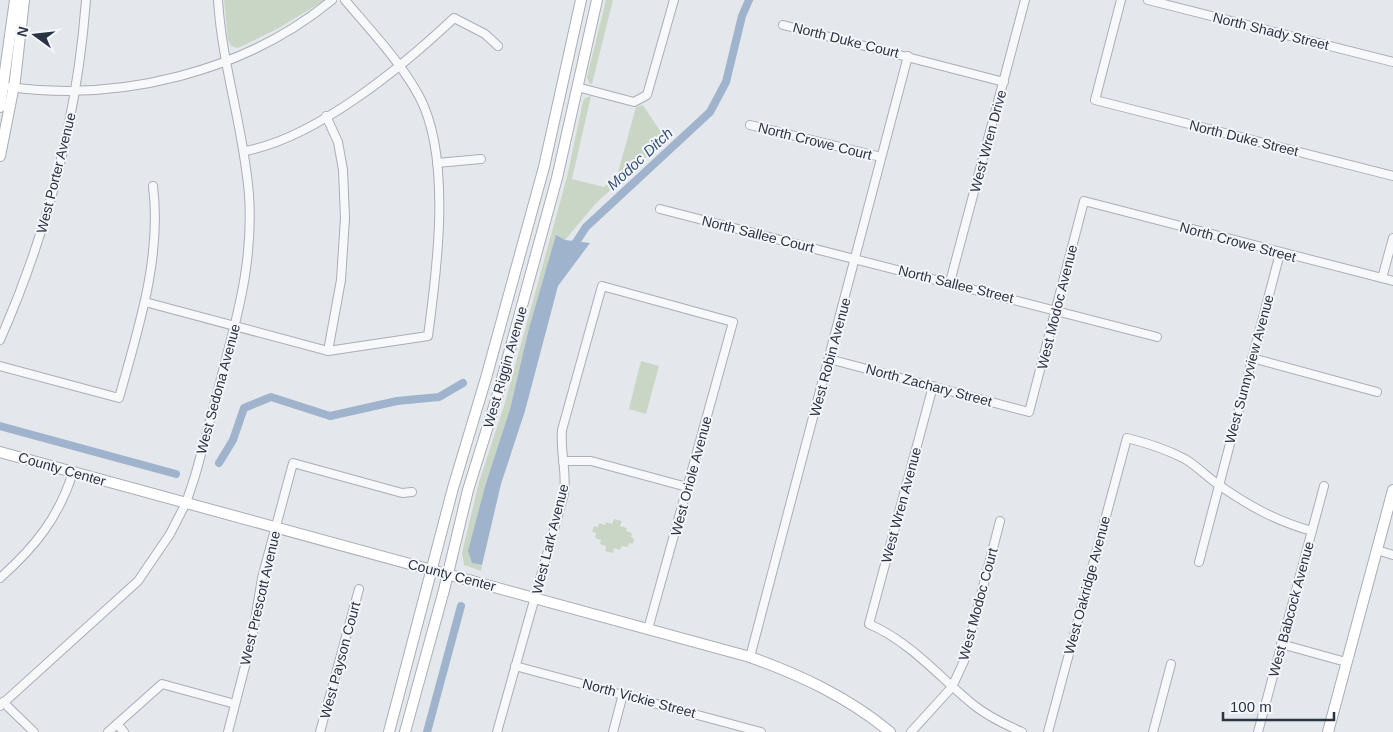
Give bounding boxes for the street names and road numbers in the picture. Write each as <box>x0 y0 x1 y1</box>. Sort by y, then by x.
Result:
street label: North Shady Street <box>1211 9 1331 53</box>
street label: North Duke Court <box>791 19 901 61</box>
street label: West Wren Drive <box>967 88 1009 194</box>
street label: West Porter Avenue <box>33 111 79 235</box>
street label: North Duke Street <box>1188 117 1300 159</box>
street label: North Crowe Court <box>756 119 874 163</box>
street label: North Sallee Court <box>700 212 816 256</box>
street label: North Crowe Street <box>1178 219 1298 265</box>
street label: West Modoc Avenue <box>1034 243 1080 371</box>
street label: North Sallee Street <box>897 262 1015 306</box>
street label: West Sunnyview Avenue <box>1221 293 1277 445</box>
street label: West Robin Avenue <box>806 296 854 418</box>
street label: West Riggin Avenue <box>480 304 530 430</box>
street label: West Sedona Avenue <box>193 322 243 456</box>
street label: North Zachary Street <box>864 360 994 410</box>
street label: West Oriole Avenue <box>667 414 715 538</box>
street label: West Wren Avenue <box>878 445 924 565</box>
street label: County Center <box>16 449 108 489</box>
street label: West Lark Avenue <box>529 482 571 596</box>
street label: West Oakridge Avenue <box>1061 514 1113 656</box>
street label: West Prescott Avenue <box>237 529 283 667</box>
street label: West Babcock Avenue <box>1265 539 1317 678</box>
street label: West Modoc Court <box>955 546 1001 662</box>
street label: County Center <box>406 556 498 594</box>
street label: West Payson Court <box>317 600 363 720</box>
street label: North Vickie Street <box>581 675 697 721</box>

